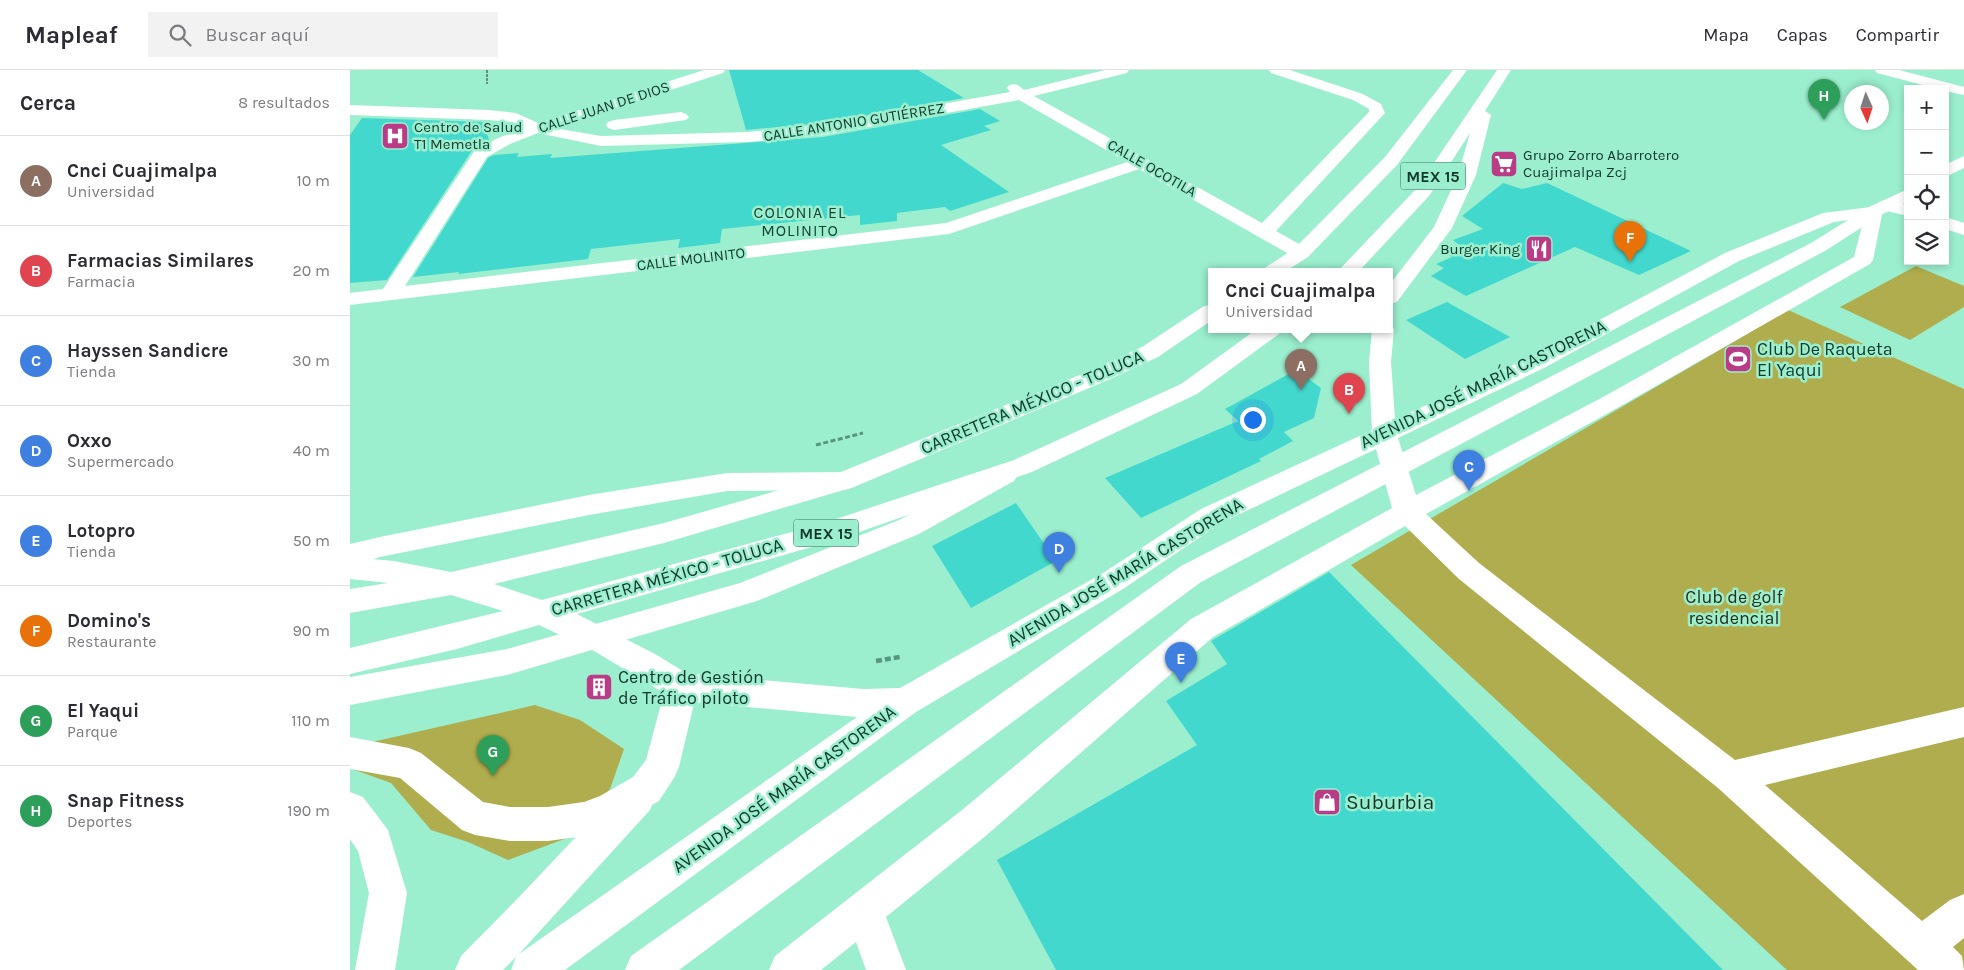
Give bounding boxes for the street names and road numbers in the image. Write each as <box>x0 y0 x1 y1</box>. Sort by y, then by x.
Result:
street label: CALLE JUAN DE DIOS <box>536 77 672 137</box>
street label: CALLE ANTONIO GUTIÉRREZ <box>762 99 946 145</box>
street label: CALLE OCOTILA <box>1104 135 1200 201</box>
road number: MEX 15 <box>1400 162 1466 190</box>
street label: CALLE MOLINITO <box>636 243 746 275</box>
street label: AVENIDA JOSÉ MARÍA CASTORENA <box>1356 314 1610 453</box>
street label: CARRETERA MÉXICO - TOLUCA <box>917 344 1147 459</box>
street label: AVENIDA JOSÉ MARÍA CASTORENA <box>1003 493 1247 651</box>
road number: MEX 15 <box>794 519 858 546</box>
street label: CARRETERA MÉXICO - TOLUCA <box>548 532 785 621</box>
street label: AVENIDA JOSÉ MARÍA CASTORENA <box>667 700 900 878</box>

